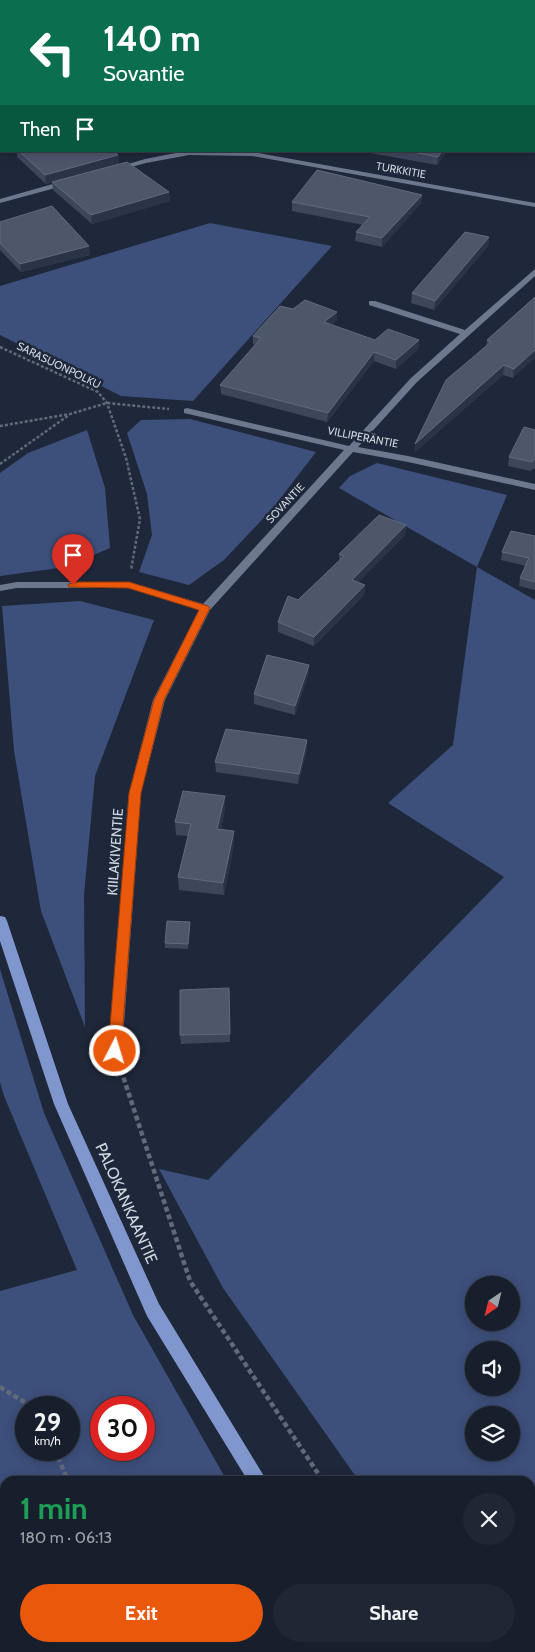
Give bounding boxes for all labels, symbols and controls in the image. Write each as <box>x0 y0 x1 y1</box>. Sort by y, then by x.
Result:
text: 140 m <box>103 17 201 60</box>
icon: left <box>20 20 85 85</box>
text: Sovantie <box>103 60 184 87</box>
icon: arrive <box>71 115 99 143</box>
text: Then <box>20 118 61 141</box>
street label: TURKKITIE <box>375 159 427 181</box>
street label: SARASUONPOLKU <box>15 339 103 391</box>
street label: VILLIPERÄNTIE <box>326 423 400 451</box>
street label: SOVANTIE <box>263 480 307 526</box>
pin <box>52 534 94 585</box>
icon: arrive <box>59 541 87 569</box>
street label: KIILAKIVENTIE <box>103 808 127 896</box>
position arrow <box>88 1024 140 1076</box>
street label: PALOKANKAANTIE <box>91 1140 162 1267</box>
north arrow <box>465 1276 520 1331</box>
map controls <box>465 1276 520 1461</box>
button: sound <box>465 1341 520 1396</box>
speed limit sign: 30 <box>90 1396 155 1461</box>
button: layers <box>465 1406 520 1461</box>
text: 29 <box>34 1407 61 1437</box>
text: km/h <box>34 1433 61 1448</box>
text: 1 min <box>20 1490 88 1527</box>
button: close <box>463 1493 515 1545</box>
text: 180 m · 06:13 <box>20 1528 112 1547</box>
button: Exit <box>20 1584 263 1642</box>
button: Share <box>273 1584 515 1642</box>

